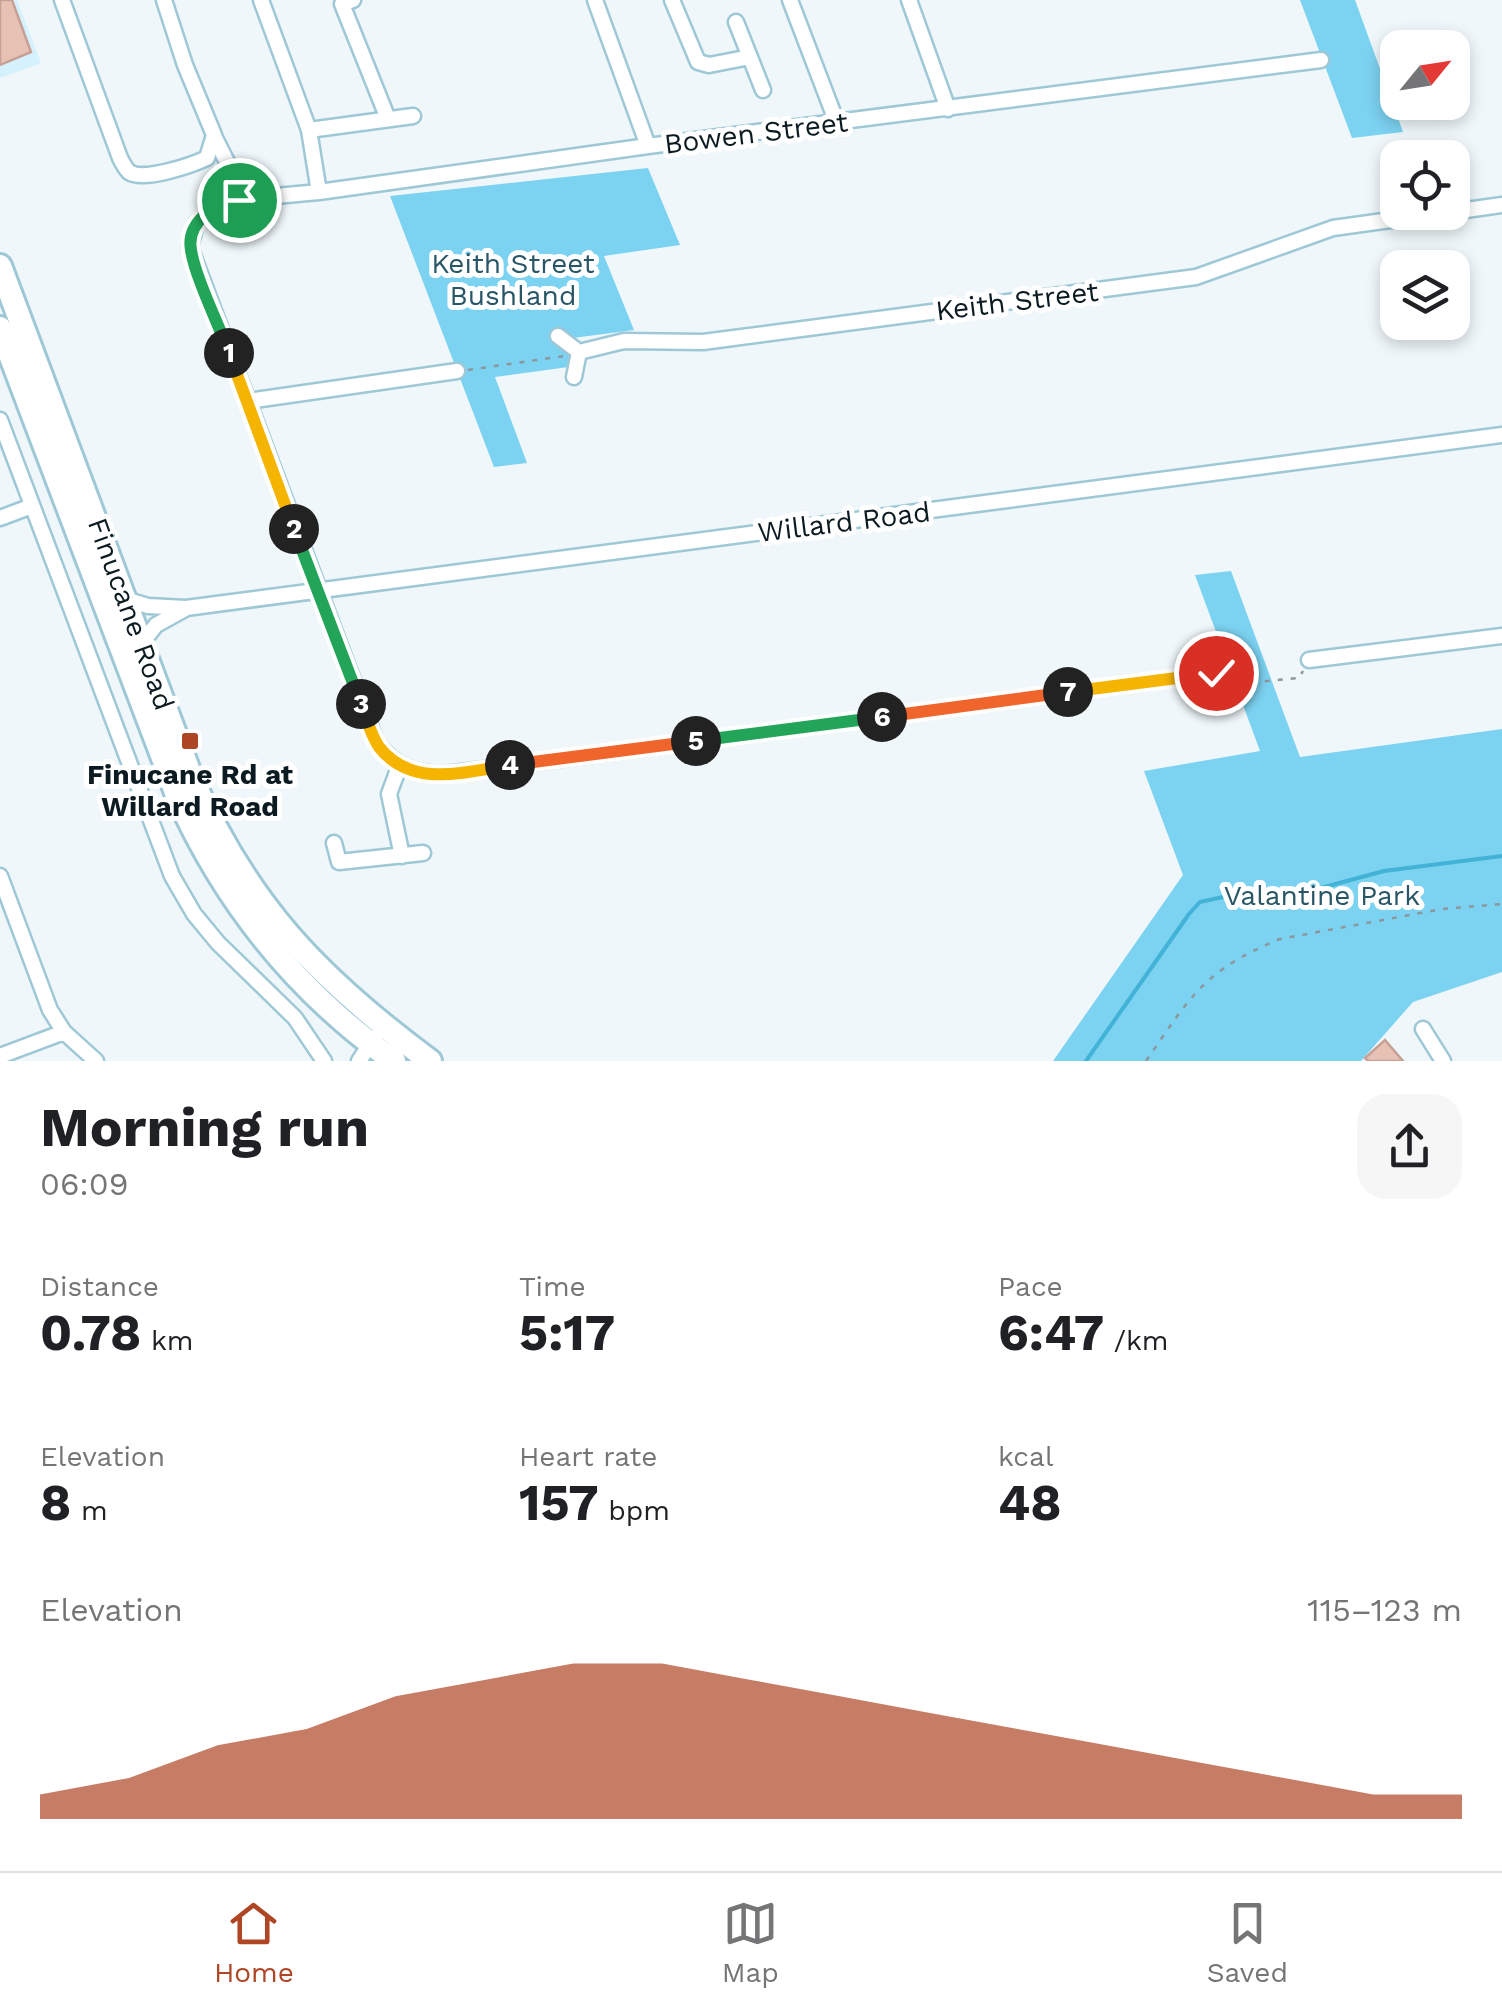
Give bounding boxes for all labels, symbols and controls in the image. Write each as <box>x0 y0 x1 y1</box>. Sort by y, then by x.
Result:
north arrow <box>1380 30 1470 120</box>
map controls <box>1380 30 1470 340</box>
street label: Bowen Street <box>662 105 850 161</box>
button: locate <box>1380 140 1470 230</box>
pin <box>197 158 282 243</box>
icon: arrive <box>212 173 267 228</box>
park label: Keith Street Bushland <box>431 247 595 312</box>
button: layers <box>1380 250 1470 340</box>
street label: Keith Street <box>934 275 1101 327</box>
pin: 1 <box>204 328 254 378</box>
text: 1 <box>223 336 235 369</box>
street label: Willard Road <box>756 495 932 549</box>
pin: 2 <box>269 504 319 554</box>
text: 2 <box>286 512 302 545</box>
street label: Finucane Road <box>81 513 181 715</box>
pin <box>1174 631 1259 716</box>
icon: check <box>1189 646 1244 701</box>
pin: 7 <box>1043 667 1093 717</box>
text: 7 <box>1059 675 1077 708</box>
pin: 3 <box>336 679 386 729</box>
text: 3 <box>353 687 369 720</box>
pin: 6 <box>857 692 907 742</box>
text: 6 <box>873 700 891 733</box>
pin: 5 <box>671 716 721 766</box>
text: 5 <box>688 724 704 757</box>
marker: Finucane Rd at Willard Road <box>179 730 201 752</box>
pin: 4 <box>485 740 535 790</box>
text: 4 <box>501 748 519 781</box>
place label: Finucane Rd at Willard Road <box>87 758 293 823</box>
park label: Valantine Park <box>1224 879 1420 912</box>
button: share <box>1357 1094 1462 1199</box>
text: Morning run <box>40 1095 369 1159</box>
text: 06:09 <box>40 1165 128 1203</box>
text: Distance <box>40 1270 159 1303</box>
text: Time <box>519 1270 586 1303</box>
text: Pace <box>998 1270 1063 1303</box>
text: 0.78 <box>40 1303 141 1362</box>
text: 5:17 <box>519 1303 615 1362</box>
text: 6:47 <box>998 1303 1104 1362</box>
text: km <box>141 1324 193 1357</box>
text: /km <box>1104 1324 1168 1357</box>
text: Elevation <box>40 1440 165 1473</box>
text: Heart rate <box>519 1440 657 1473</box>
text: kcal <box>998 1440 1053 1473</box>
text: 8 <box>40 1473 71 1532</box>
text: 157 <box>519 1473 599 1532</box>
text: 48 <box>998 1473 1062 1532</box>
text: m <box>71 1494 108 1527</box>
text: bpm <box>599 1494 670 1527</box>
text: Elevation <box>40 1591 183 1629</box>
text: 115–123 m <box>1307 1591 1462 1629</box>
tab: Home <box>214 1896 294 1989</box>
tab: Map <box>722 1896 779 1989</box>
tab: Saved <box>1207 1896 1288 1989</box>

